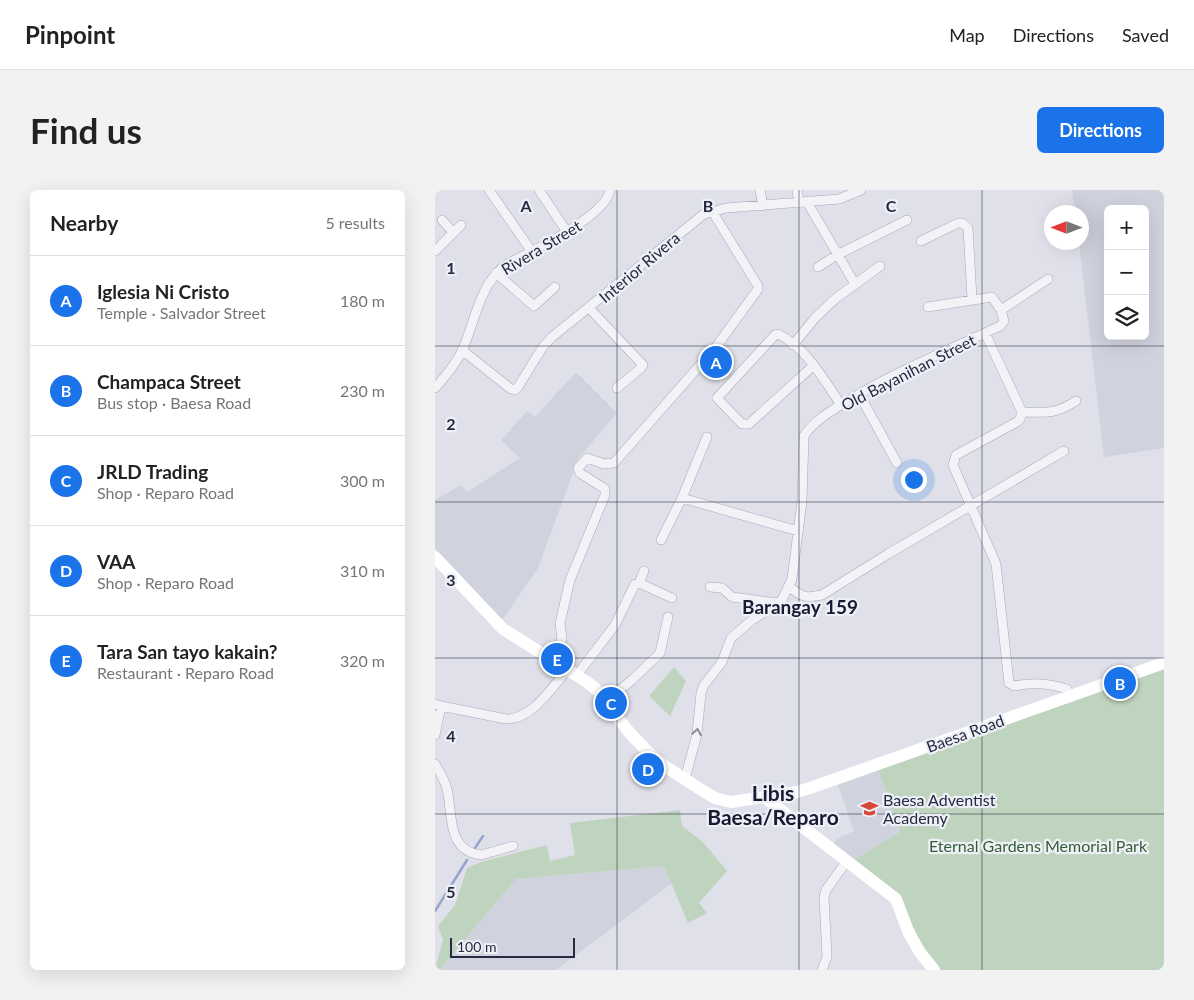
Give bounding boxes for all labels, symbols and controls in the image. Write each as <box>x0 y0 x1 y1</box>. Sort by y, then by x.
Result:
text: Pinpoint <box>25 20 115 49</box>
text: Map <box>949 24 985 46</box>
text: Directions <box>1013 24 1094 46</box>
text: Saved <box>1122 24 1169 46</box>
button: Directions <box>1037 107 1164 153</box>
text: Find us <box>30 109 142 151</box>
text: A <box>519 196 532 215</box>
text: B <box>703 196 713 215</box>
text: C <box>886 196 897 215</box>
north arrow <box>1044 205 1089 250</box>
map controls <box>1104 205 1149 340</box>
button: + <box>1104 205 1149 250</box>
text: Nearby <box>50 210 118 235</box>
text: 5 results <box>325 213 385 232</box>
street label: Rivera Street <box>497 216 585 278</box>
street label: Interior Rivera <box>595 228 683 306</box>
button: − <box>1104 250 1149 295</box>
text: 1 <box>446 258 456 277</box>
text: Iglesia Ni Cristo <box>97 280 229 303</box>
text: A <box>60 291 72 310</box>
text: 180 m <box>340 291 385 310</box>
button: layers <box>1104 295 1149 340</box>
text: Temple · Salvador Street <box>97 303 266 322</box>
street label: Old Bayanihan Street <box>838 330 979 414</box>
pin: A <box>700 343 732 381</box>
text: Champaca Street <box>97 370 241 393</box>
text: B <box>61 381 71 400</box>
text: 230 m <box>340 381 385 400</box>
text: Bus stop · Baesa Road <box>97 393 251 412</box>
text: 2 <box>446 414 456 433</box>
text: JRLD Trading <box>97 460 208 483</box>
your location <box>901 467 927 493</box>
text: C <box>61 471 71 490</box>
text: 300 m <box>340 471 385 490</box>
text: Shop · Reparo Road <box>97 483 234 502</box>
text: VAA <box>97 550 136 573</box>
text: D <box>60 561 72 580</box>
text: 310 m <box>340 561 385 580</box>
text: 3 <box>446 570 456 589</box>
text: Shop · Reparo Road <box>97 573 234 592</box>
district label: Barangay 159 <box>742 595 858 618</box>
text: Tara San tayo kakain? <box>97 640 278 663</box>
pin: E <box>541 640 573 678</box>
text: E <box>61 651 71 670</box>
text: 320 m <box>340 651 385 670</box>
text: Restaurant · Reparo Road <box>97 663 274 682</box>
pin: B <box>1104 664 1136 702</box>
pin: C <box>595 684 627 722</box>
street label: Baesa Road <box>924 710 1006 756</box>
text: 4 <box>446 726 456 745</box>
one-way arrow <box>691 728 701 736</box>
pin: D <box>632 750 664 788</box>
district label: Libis Baesa/Reparo <box>707 780 839 829</box>
place label: Baesa Adventist Academy <box>883 790 996 827</box>
school or university icon: Baesa Adventist Academy <box>859 798 879 818</box>
park label: Eternal Gardens Memorial Park <box>929 836 1148 855</box>
text: 5 <box>446 882 456 901</box>
scale bar <box>450 935 575 958</box>
text: 100 m <box>457 938 496 955</box>

